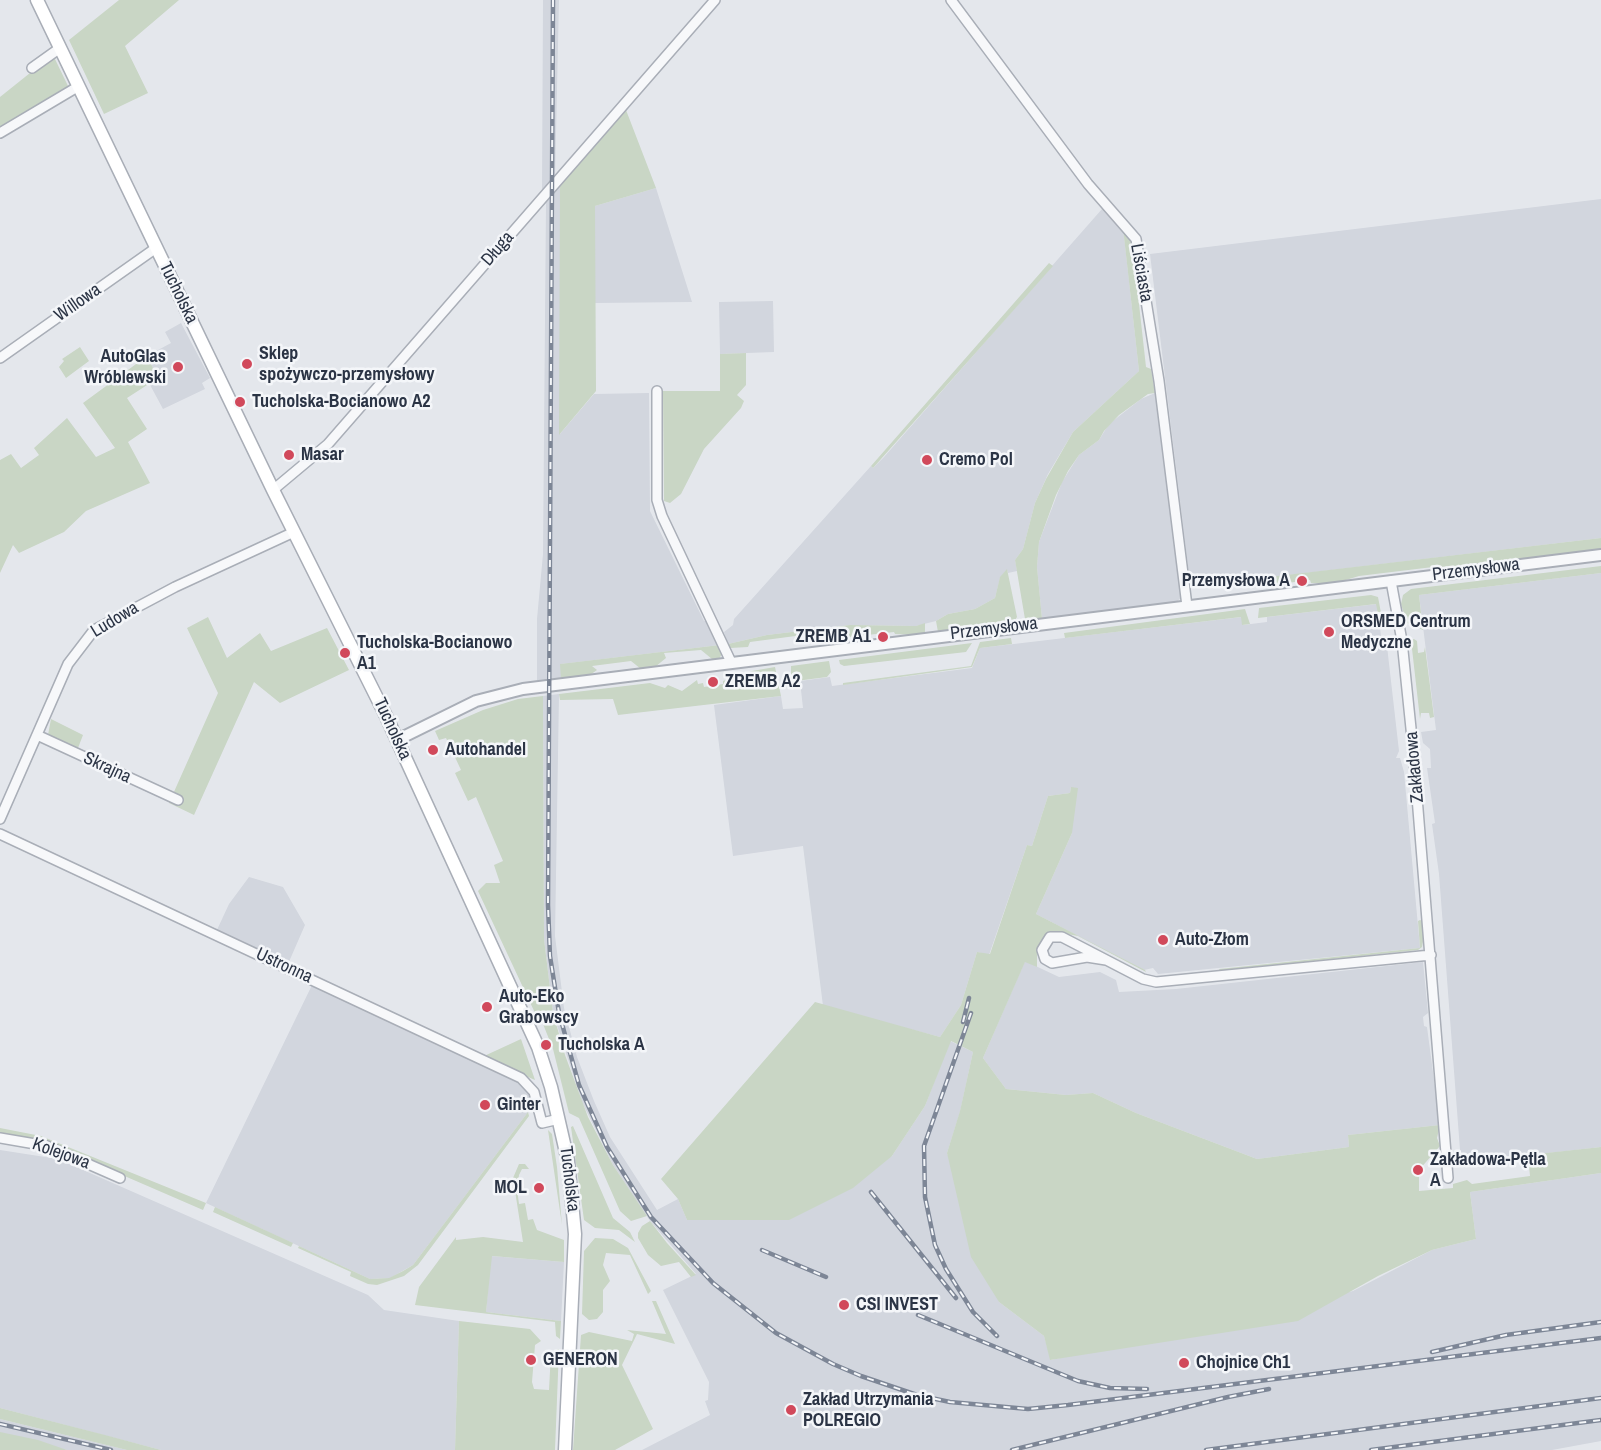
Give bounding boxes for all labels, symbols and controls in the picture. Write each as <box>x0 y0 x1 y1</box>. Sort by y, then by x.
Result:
street label: Długa <box>477 227 519 271</box>
street label: Liściasta <box>1125 242 1157 304</box>
street label: Tucholska <box>154 259 202 327</box>
street label: Willowa <box>51 279 105 327</box>
place label: Sklep spożywczo-przemysłowy <box>259 343 435 386</box>
place label: AutoGlas Wróblewski <box>84 346 166 388</box>
marker: Sklep spożywczo-przemysłowy <box>240 357 254 371</box>
marker: AutoGlas Wróblewski <box>171 360 185 374</box>
place label: Tucholska-Bocianowo A2 <box>252 391 431 413</box>
marker: Tucholska-Bocianowo A2 <box>233 395 247 409</box>
place label: Masar <box>301 444 344 466</box>
marker: Masar <box>282 448 296 462</box>
place label: Cremo Pol <box>939 449 1013 471</box>
marker: Cremo Pol <box>920 453 934 467</box>
street label: Przemysłowa <box>1431 554 1521 586</box>
place label: Przemysłowa A <box>1182 570 1290 592</box>
marker: Przemysłowa A <box>1295 574 1309 588</box>
street label: Ludowa <box>87 597 143 643</box>
place label: ORSMED Centrum Medyczne <box>1341 611 1471 654</box>
street label: Przemysłowa <box>949 613 1039 645</box>
marker: ORSMED Centrum Medyczne <box>1322 625 1336 639</box>
place label: ZREMB A1 <box>796 626 871 648</box>
marker: ZREMB A1 <box>876 630 890 644</box>
place label: Tucholska-Bocianowo A1 <box>357 632 513 674</box>
marker: Tucholska-Bocianowo A1 <box>338 646 352 660</box>
place label: ZREMB A2 <box>725 671 800 693</box>
marker: ZREMB A2 <box>706 675 720 689</box>
street label: Tucholska <box>368 695 416 763</box>
street label: Zakładowa <box>1401 731 1429 803</box>
place label: Autohandel <box>445 739 526 761</box>
marker: Autohandel <box>426 743 440 757</box>
street label: Skrajna <box>80 748 134 788</box>
place label: Auto-Złom <box>1175 929 1249 951</box>
marker: Auto-Złom <box>1156 933 1170 947</box>
street label: Ustronna <box>252 944 316 988</box>
place label: Auto-Eko Grabowscy <box>499 986 579 1028</box>
marker: Auto-Eko Grabowscy <box>480 1000 494 1014</box>
place label: Tucholska A <box>558 1034 645 1056</box>
marker: Tucholska A <box>539 1038 553 1052</box>
place label: Ginter <box>497 1094 540 1116</box>
marker: Ginter <box>478 1098 492 1112</box>
street label: Kolejowa <box>29 1134 93 1174</box>
street label: Tucholska <box>554 1145 584 1213</box>
place label: Zakładowa-Pętla A <box>1430 1149 1546 1192</box>
marker: Zakładowa-Pętla A <box>1411 1163 1425 1177</box>
place label: MOL <box>494 1177 527 1199</box>
marker: MOL <box>532 1181 546 1195</box>
place label: CSI INVEST <box>856 1294 938 1316</box>
marker: CSI INVEST <box>837 1298 851 1312</box>
place label: GENERON <box>543 1349 618 1371</box>
place label: Chojnice Ch1 <box>1196 1352 1290 1374</box>
marker: GENERON <box>524 1353 538 1367</box>
marker: Chojnice Ch1 <box>1177 1356 1191 1370</box>
place label: Zakład Utrzymania POLREGIO <box>803 1389 933 1432</box>
marker: Zakład Utrzymania POLREGIO <box>784 1403 798 1417</box>

